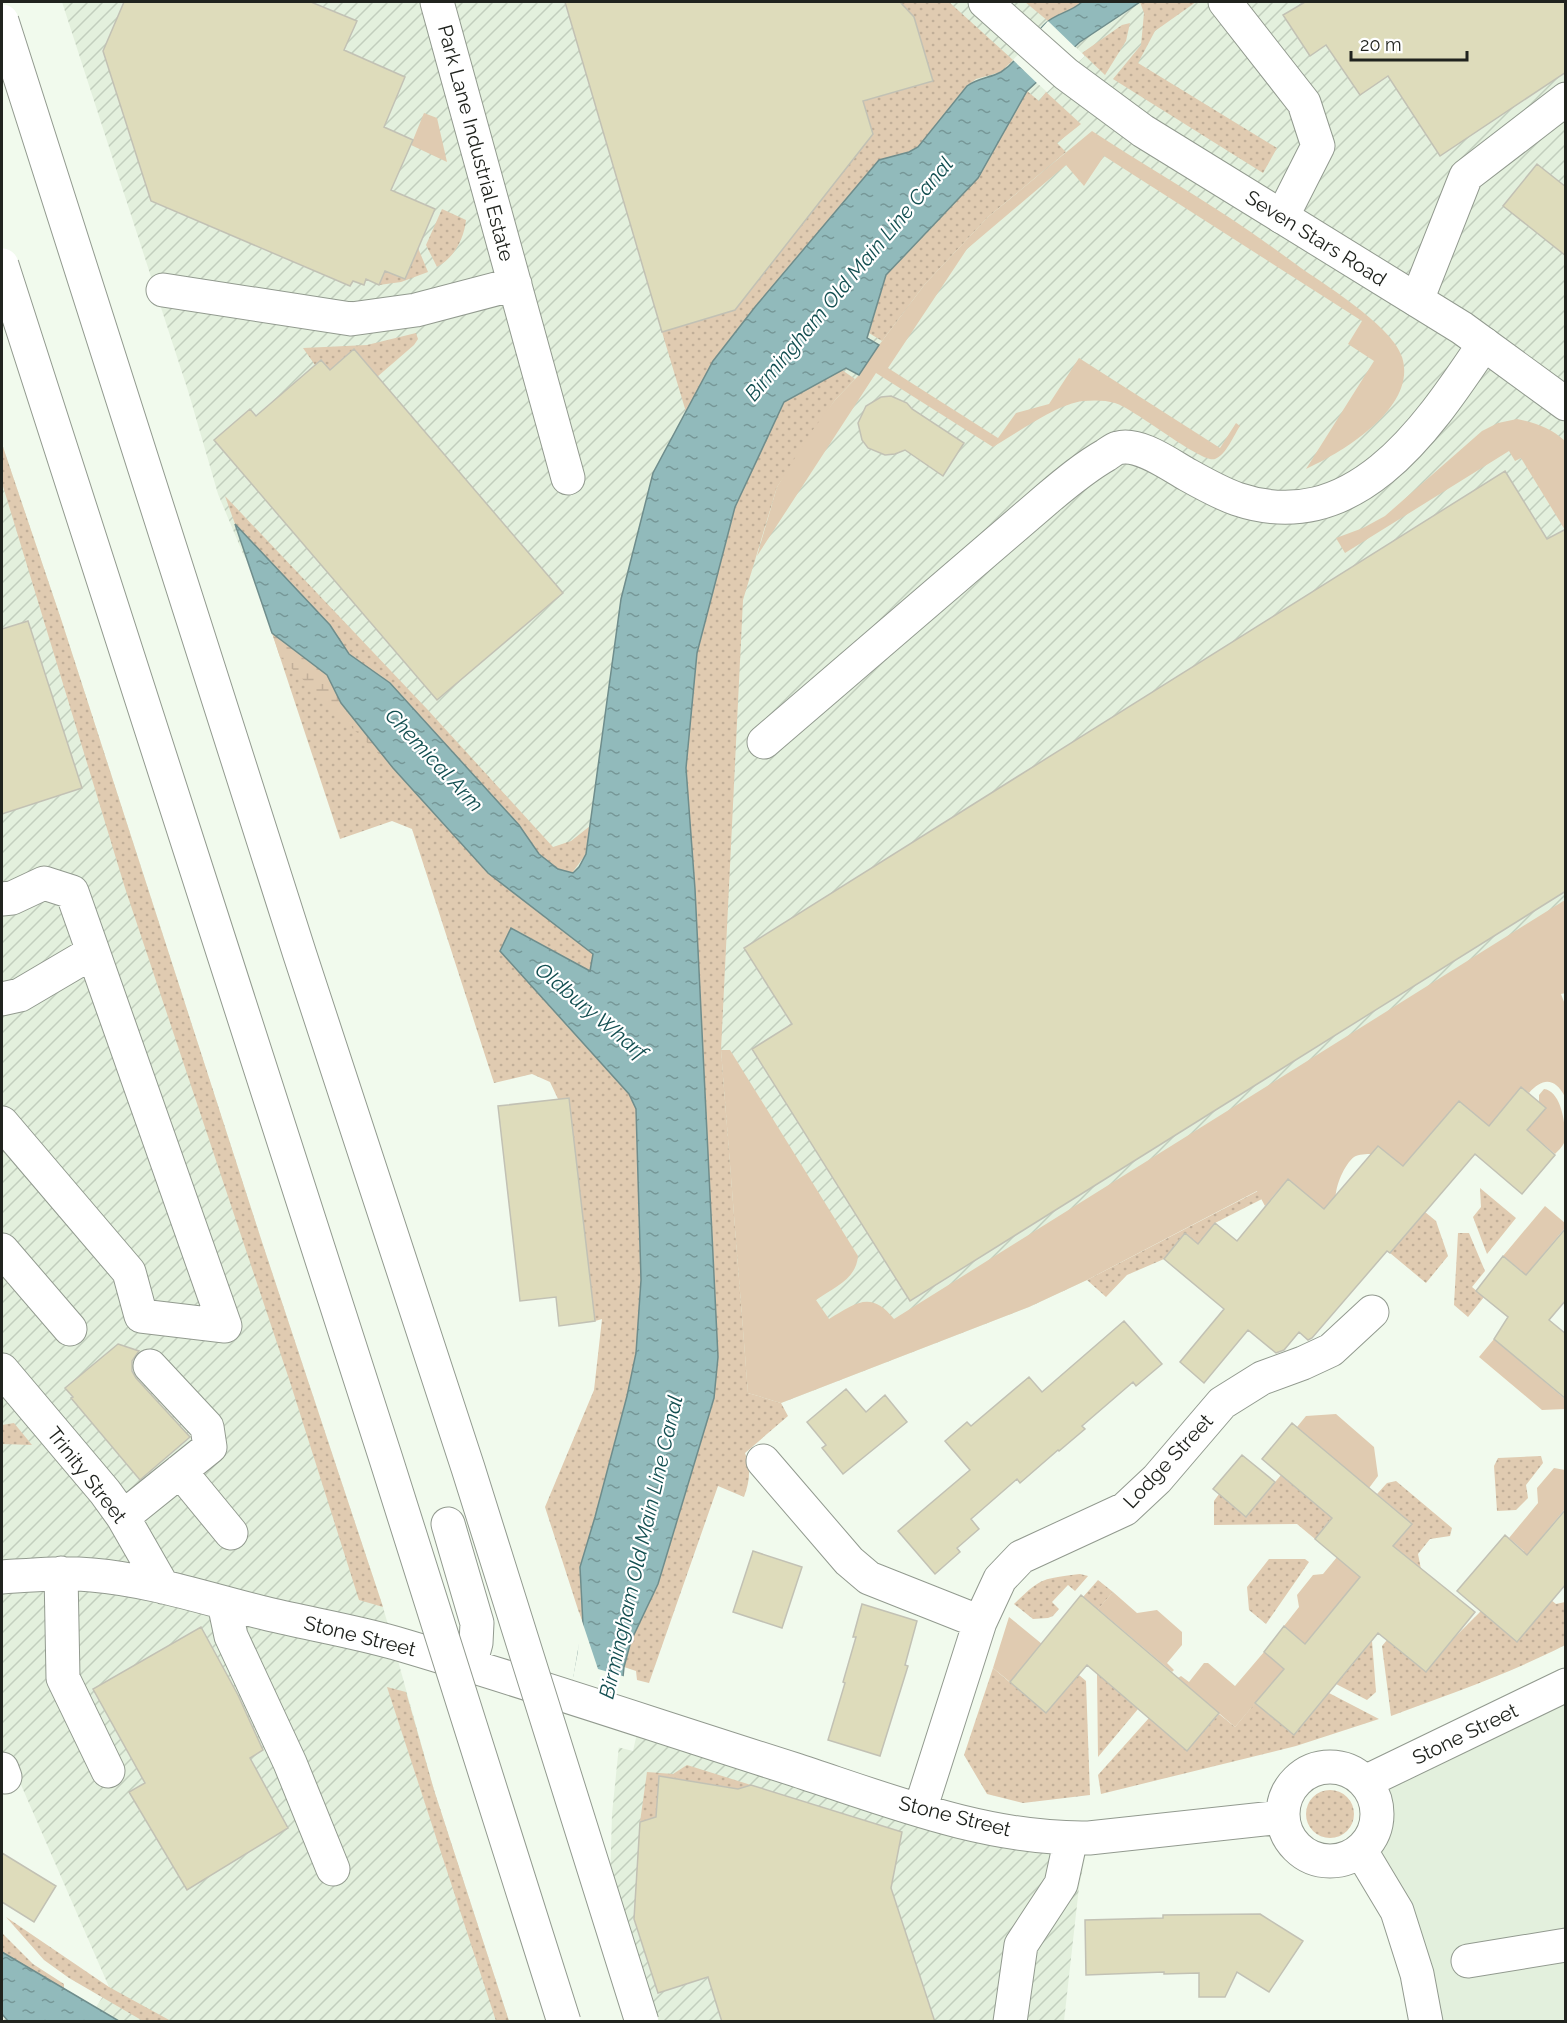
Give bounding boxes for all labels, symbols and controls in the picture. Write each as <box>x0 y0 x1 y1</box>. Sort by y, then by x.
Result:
street label: Park Lane Industrial Estate <box>433 22 519 264</box>
scale bar <box>1351 24 1466 62</box>
text: 20 m <box>1360 34 1402 55</box>
water label: Birmingham Old Main Line Canal <box>739 152 958 406</box>
street label: Seven Stars Road <box>1241 185 1391 291</box>
water label: Chemical Arm <box>380 703 489 817</box>
water label: Oldbury Wharf <box>530 957 655 1067</box>
water label: Birmingham Old Main Line Canal <box>593 1393 688 1701</box>
street label: Lodge Street <box>1118 1409 1218 1513</box>
street label: Trinity Street <box>42 1422 132 1528</box>
street label: Stone Street <box>302 1611 419 1662</box>
street label: Stone Street <box>1408 1698 1522 1770</box>
street label: Stone Street <box>897 1791 1014 1842</box>

